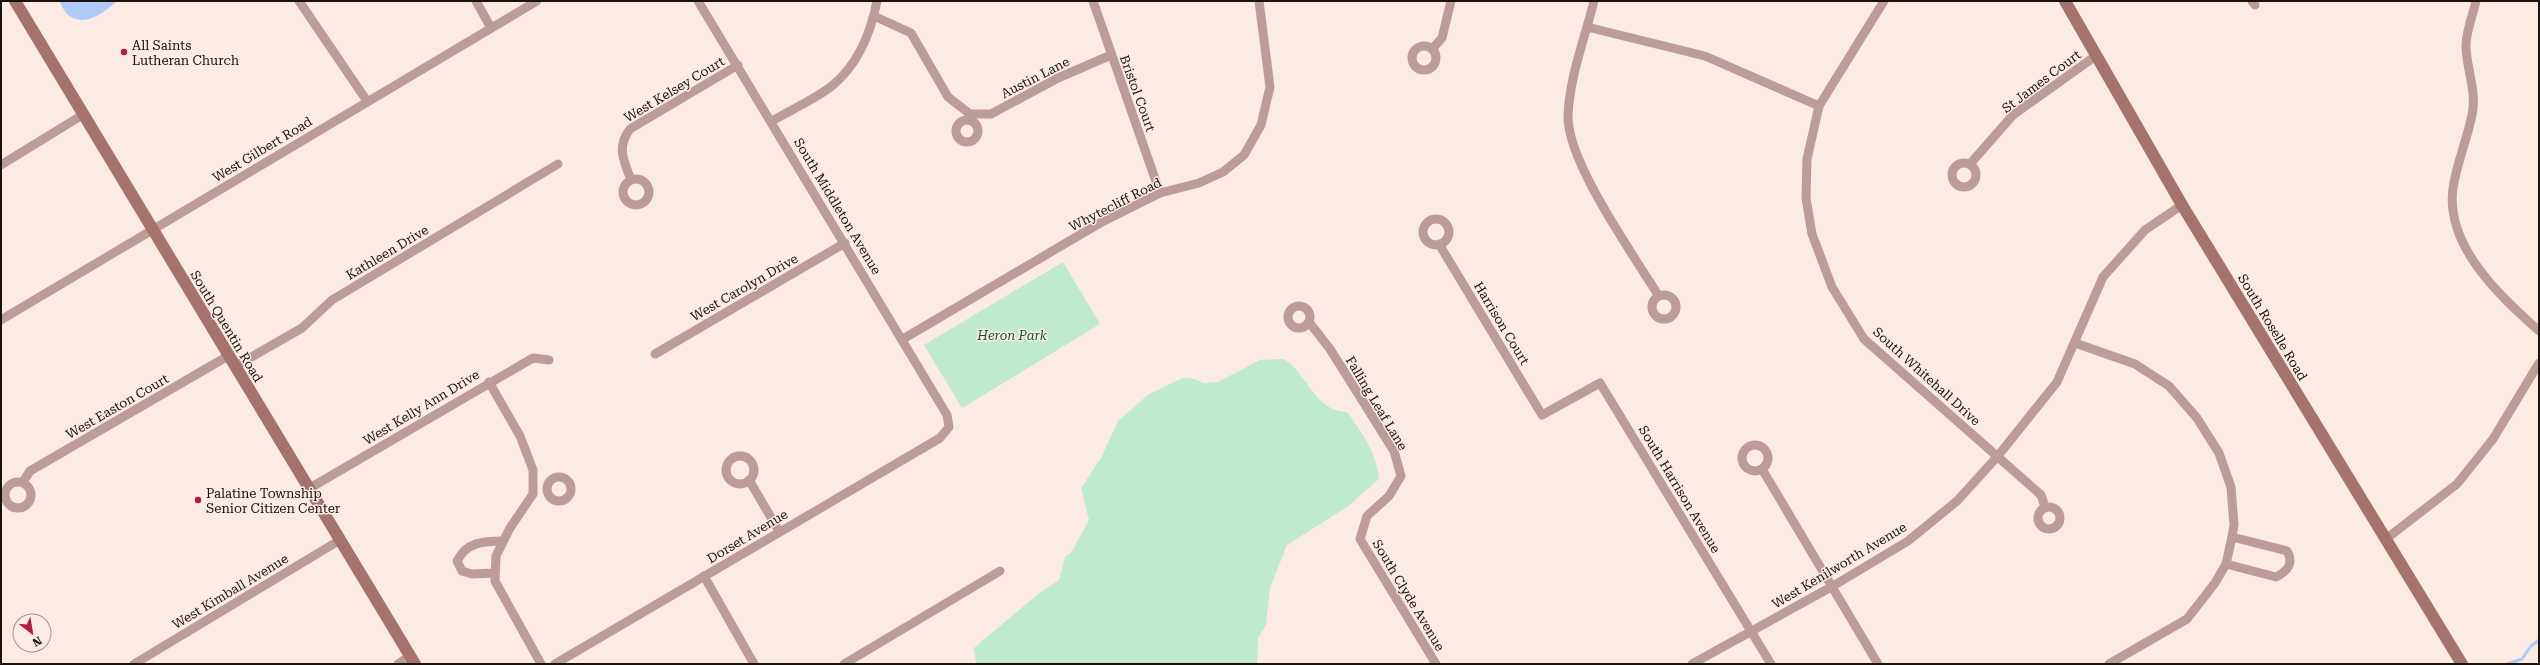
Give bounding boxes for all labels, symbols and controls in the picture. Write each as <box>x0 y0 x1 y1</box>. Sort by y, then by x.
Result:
place label: All Saints Lutheran Church <box>132 38 240 68</box>
marker: All Saints Lutheran Church <box>119 47 129 57</box>
street label: St James Court <box>1999 47 2084 116</box>
street label: West Kelsey Court <box>621 53 727 125</box>
street label: Bristol Court <box>1117 53 1158 134</box>
street label: Austin Lane <box>999 54 1072 101</box>
street label: West Gilbert Road <box>210 113 315 185</box>
street label: South Middleton Avenue <box>791 135 884 277</box>
street label: Whytecliff Road <box>1067 174 1165 234</box>
street label: Kathleen Drive <box>343 222 431 283</box>
street label: West Carolyn Drive <box>688 251 800 324</box>
street label: South Quentin Road <box>187 268 266 385</box>
street label: South Roselle Road <box>2235 271 2311 384</box>
street label: Harrison Court <box>1471 279 1532 368</box>
street label: South Whitehall Drive <box>1870 324 1983 429</box>
park label: Heron Park <box>976 328 1048 343</box>
street label: Falling Leaf Lane <box>1343 354 1410 453</box>
street label: West Kelly Ann Drive <box>361 367 482 448</box>
street label: West Easton Court <box>63 371 171 442</box>
street label: South Harrison Avenue <box>1636 423 1724 556</box>
place label: Palatine Township Senior Citizen Center <box>206 486 341 516</box>
marker: Palatine Township Senior Citizen Center <box>193 495 203 505</box>
street label: Dorset Avenue <box>704 506 790 566</box>
street label: West Kenilworth Avenue <box>1769 519 1909 612</box>
street label: South Clyde Avenue <box>1369 537 1448 654</box>
street label: West Kimball Avenue <box>170 551 291 632</box>
north arrow <box>12 613 52 653</box>
text: N <box>29 633 44 649</box>

